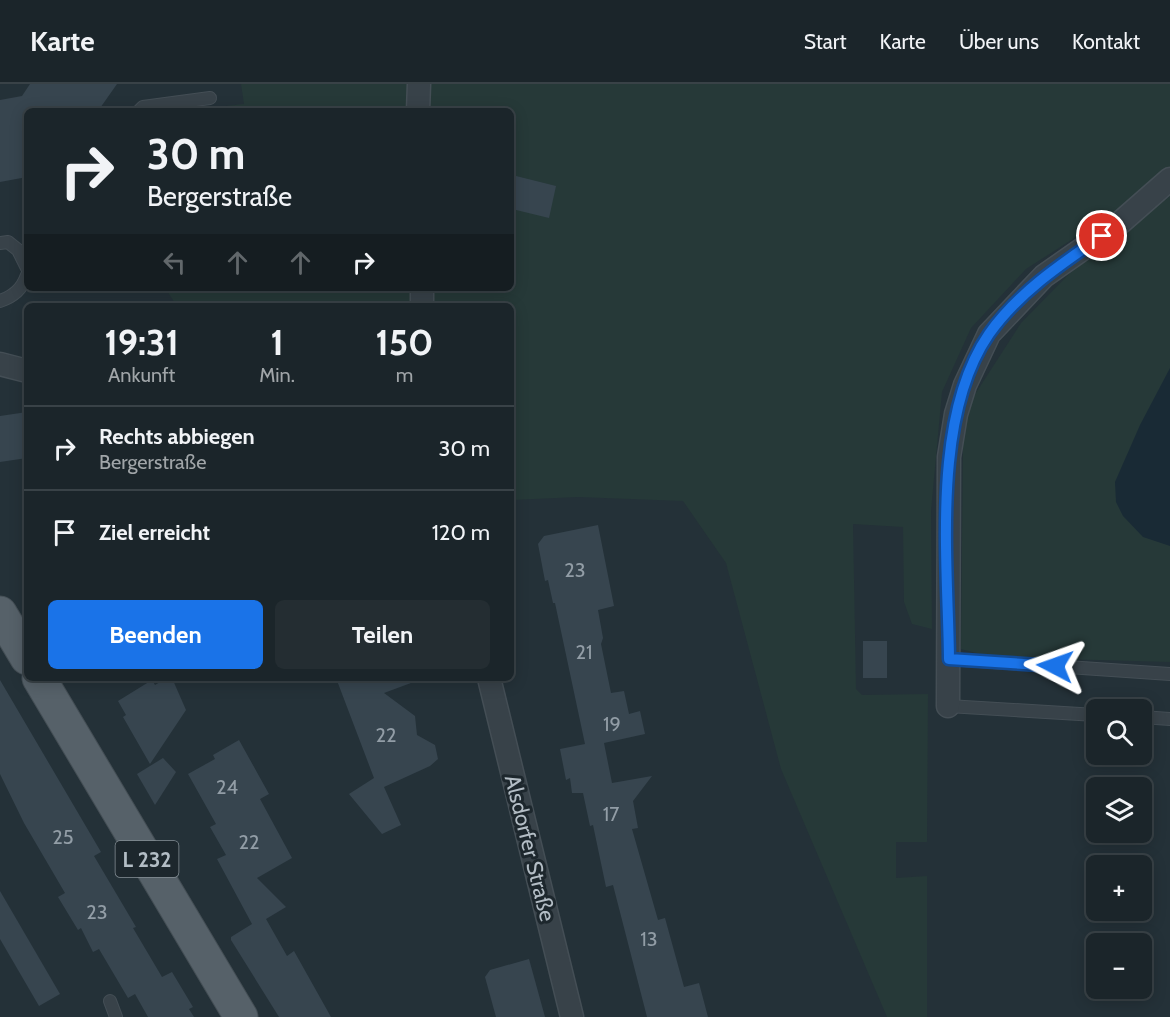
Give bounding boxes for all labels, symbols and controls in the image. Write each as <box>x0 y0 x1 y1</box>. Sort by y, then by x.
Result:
text: Karte <box>30 24 95 58</box>
text: Start <box>804 29 847 54</box>
text: Karte <box>880 29 926 54</box>
text: Über uns <box>959 29 1039 54</box>
text: Kontakt <box>1072 29 1140 54</box>
text: 30 m <box>147 128 245 180</box>
icon: right <box>48 132 126 210</box>
text: Bergerstraße <box>147 180 292 213</box>
pin <box>1076 210 1127 261</box>
icon: arrive <box>1085 219 1118 252</box>
icon: left <box>158 246 191 279</box>
icon: ahead <box>221 246 254 279</box>
icon: ahead <box>284 246 317 279</box>
icon: right <box>347 246 380 279</box>
text: 19:31 <box>105 320 179 364</box>
text: 1 <box>270 320 284 364</box>
text: 150 <box>375 320 433 364</box>
text: Ankunft <box>108 363 175 387</box>
text: Min. <box>259 363 295 387</box>
text: m <box>396 363 413 387</box>
text: Rechts abbiegen <box>99 423 255 450</box>
icon: right <box>48 432 81 465</box>
text: 30 m <box>438 435 490 462</box>
text: Bergerstraße <box>99 450 206 474</box>
icon: arrive <box>48 516 81 549</box>
text: Ziel erreicht <box>99 519 210 546</box>
text: 120 m <box>432 519 490 546</box>
house number: 23 <box>564 558 586 582</box>
button: Beenden <box>48 600 263 669</box>
button: Teilen <box>275 600 490 669</box>
position arrow <box>1023 634 1087 698</box>
house number: 21 <box>576 640 593 664</box>
map controls <box>1086 699 1152 999</box>
button: search <box>1086 699 1152 765</box>
house number: 19 <box>603 712 621 736</box>
house number: 22 <box>376 723 396 747</box>
street label: Alsdorfer Straße <box>499 772 561 924</box>
house number: 24 <box>216 775 238 799</box>
button: layers <box>1086 777 1152 843</box>
house number: 17 <box>603 802 619 826</box>
house number: 25 <box>52 825 74 849</box>
house number: 22 <box>239 830 259 854</box>
road number: L 232 <box>116 841 178 877</box>
button: + <box>1086 855 1152 921</box>
house number: 23 <box>86 900 108 924</box>
house number: 13 <box>640 927 658 951</box>
button: − <box>1086 933 1152 999</box>

